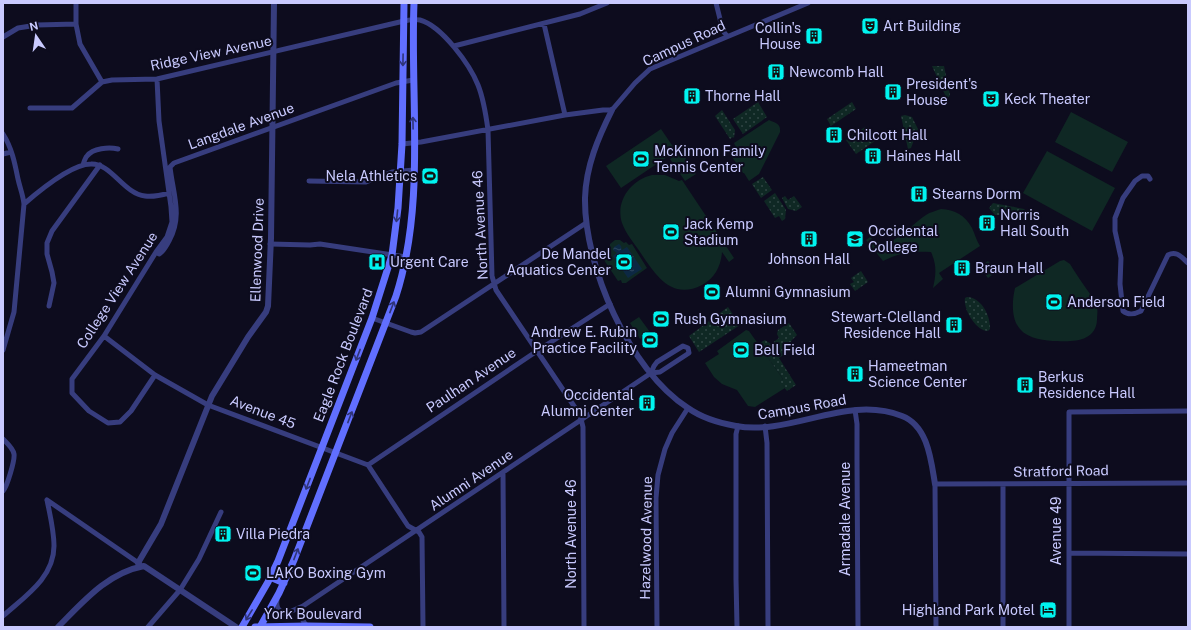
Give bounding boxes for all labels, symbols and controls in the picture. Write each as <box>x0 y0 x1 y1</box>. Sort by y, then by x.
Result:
north arrow <box>16 16 56 56</box>
theatre icon: Art Building <box>860 16 880 36</box>
street label: Campus Road <box>640 17 728 69</box>
place label: Art Building <box>883 18 961 34</box>
text: N <box>28 19 39 33</box>
place label: Collin's House <box>755 20 801 52</box>
building icon: Collin's House <box>804 26 824 46</box>
street label: Ridge View Avenue <box>149 32 273 74</box>
one-way arrow <box>400 53 407 66</box>
building icon: Newcomb Hall <box>766 62 786 82</box>
place label: Newcomb Hall <box>789 64 884 80</box>
place label: President's House <box>906 76 977 108</box>
building icon: President's House <box>883 82 903 102</box>
building icon: Thorne Hall <box>682 86 702 106</box>
place label: Thorne Hall <box>705 88 781 104</box>
theatre icon: Keck Theater <box>981 89 1001 109</box>
place label: Keck Theater <box>1004 91 1090 107</box>
street label: Langdale Avenue <box>186 99 296 153</box>
one-way arrow <box>410 117 417 130</box>
building icon: Chilcott Hall <box>824 125 844 145</box>
place label: Chilcott Hall <box>847 127 928 143</box>
place label: McKinnon Family Tennis Center <box>654 143 766 175</box>
building icon: Haines Hall <box>863 146 883 166</box>
place label: Haines Hall <box>886 148 961 164</box>
sports icon: McKinnon Family Tennis Center <box>631 149 651 169</box>
sports icon: Nela Athletics <box>420 166 440 186</box>
place label: Nela Athletics <box>326 168 417 184</box>
street label: North Avenue 46 <box>469 170 491 280</box>
building icon: Stearns Dorm <box>909 184 929 204</box>
place label: Stearns Dorm <box>932 186 1021 202</box>
street label: Ellenwood Drive <box>247 198 267 302</box>
place label: Norris Hall South <box>1000 207 1069 239</box>
one-way arrow <box>394 209 401 222</box>
building icon: Norris Hall South <box>977 213 997 233</box>
place label: Jack Kemp Stadium <box>684 216 754 248</box>
sports icon: Jack Kemp Stadium <box>661 222 681 242</box>
place label: Occidental College <box>868 223 938 255</box>
street label: College View Avenue <box>73 229 161 351</box>
building icon: Johnson Hall <box>799 229 819 249</box>
school or university icon: Occidental College <box>845 229 865 249</box>
place label: De Mandel Aquatics Center <box>506 246 611 278</box>
place label: Johnson Hall <box>768 251 850 267</box>
hospital icon: Urgent Care <box>367 252 387 272</box>
sports icon: De Mandel Aquatics Center <box>614 252 634 272</box>
place label: Urgent Care <box>390 254 469 270</box>
building icon: Braun Hall <box>952 258 972 278</box>
place label: Braun Hall <box>975 260 1044 276</box>
sports icon: Alumni Gymnasium <box>702 282 722 302</box>
place label: Alumni Gymnasium <box>725 284 851 300</box>
street label: Eagle Rock Boulevard <box>310 286 376 424</box>
sports icon: Anderson Field <box>1044 292 1064 312</box>
place label: Anderson Field <box>1067 294 1165 310</box>
one-way arrow <box>388 301 396 313</box>
sports icon: Rush Gymnasium <box>651 309 671 329</box>
place label: Stewart-Clelland Residence Hall <box>831 309 941 341</box>
place label: Rush Gymnasium <box>674 311 787 327</box>
building icon: Stewart-Clelland Residence Hall <box>944 315 964 335</box>
place label: Andrew E. Rubin Practice Facility <box>531 324 637 356</box>
sports icon: Andrew E. Rubin Practice Facility <box>640 330 660 350</box>
sports icon: Bell Field <box>731 340 751 360</box>
place label: Bell Field <box>754 342 815 358</box>
street label: Paulhan Avenue <box>423 344 519 416</box>
one-way arrow <box>354 348 362 360</box>
place label: Hameetman Science Center <box>868 358 967 390</box>
building icon: Hameetman Science Center <box>845 364 865 384</box>
place label: Berkus Residence Hall <box>1038 369 1136 401</box>
building icon: Berkus Residence Hall <box>1015 375 1035 395</box>
place label: Occidental Alumni Center <box>541 387 634 419</box>
street label: Campus Road <box>757 391 847 423</box>
street label: Avenue 45 <box>228 392 298 432</box>
building icon: Occidental Alumni Center <box>637 393 657 413</box>
one-way arrow <box>346 411 354 423</box>
street label: Alumni Avenue <box>426 446 516 514</box>
street label: Armadale Avenue <box>837 462 853 576</box>
street label: Stratford Road <box>1013 462 1109 480</box>
street label: Hazelwood Avenue <box>637 476 655 600</box>
one-way arrow <box>303 478 311 490</box>
street label: North Avenue 46 <box>563 479 579 589</box>
street label: Avenue 49 <box>1048 496 1064 565</box>
building icon: Villa Piedra <box>213 524 233 544</box>
place label: Villa Piedra <box>236 526 310 542</box>
one-way arrow <box>293 548 301 560</box>
sports icon: LAKO Boxing Gym <box>243 563 263 583</box>
place label: LAKO Boxing Gym <box>266 565 386 581</box>
hotel icon: Highland Park Motel <box>1038 600 1058 620</box>
place label: Highland Park Motel <box>902 602 1035 618</box>
street label: York Boulevard <box>264 606 362 622</box>
one-way arrow <box>245 609 253 620</box>

